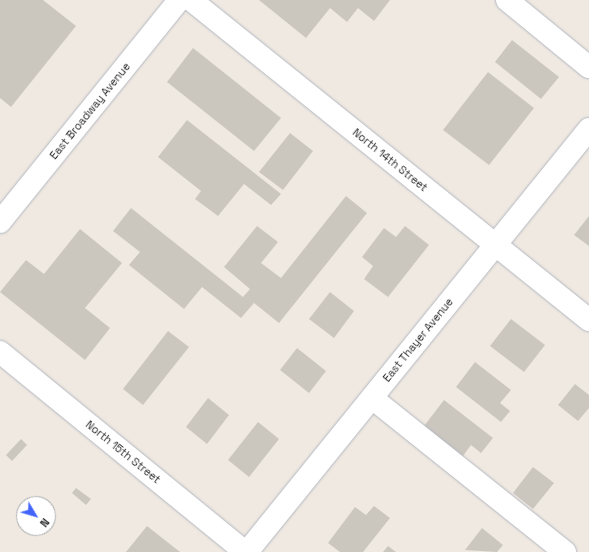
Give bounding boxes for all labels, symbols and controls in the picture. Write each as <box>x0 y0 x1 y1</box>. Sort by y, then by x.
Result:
street label: East Broadway Avenue <box>47 60 133 162</box>
street label: North 14th Street <box>350 126 430 194</box>
street label: East Thayer Avenue <box>380 295 456 385</box>
street label: North 15th Street <box>83 418 163 486</box>
north arrow <box>16 496 56 536</box>
text: N <box>37 516 52 530</box>

